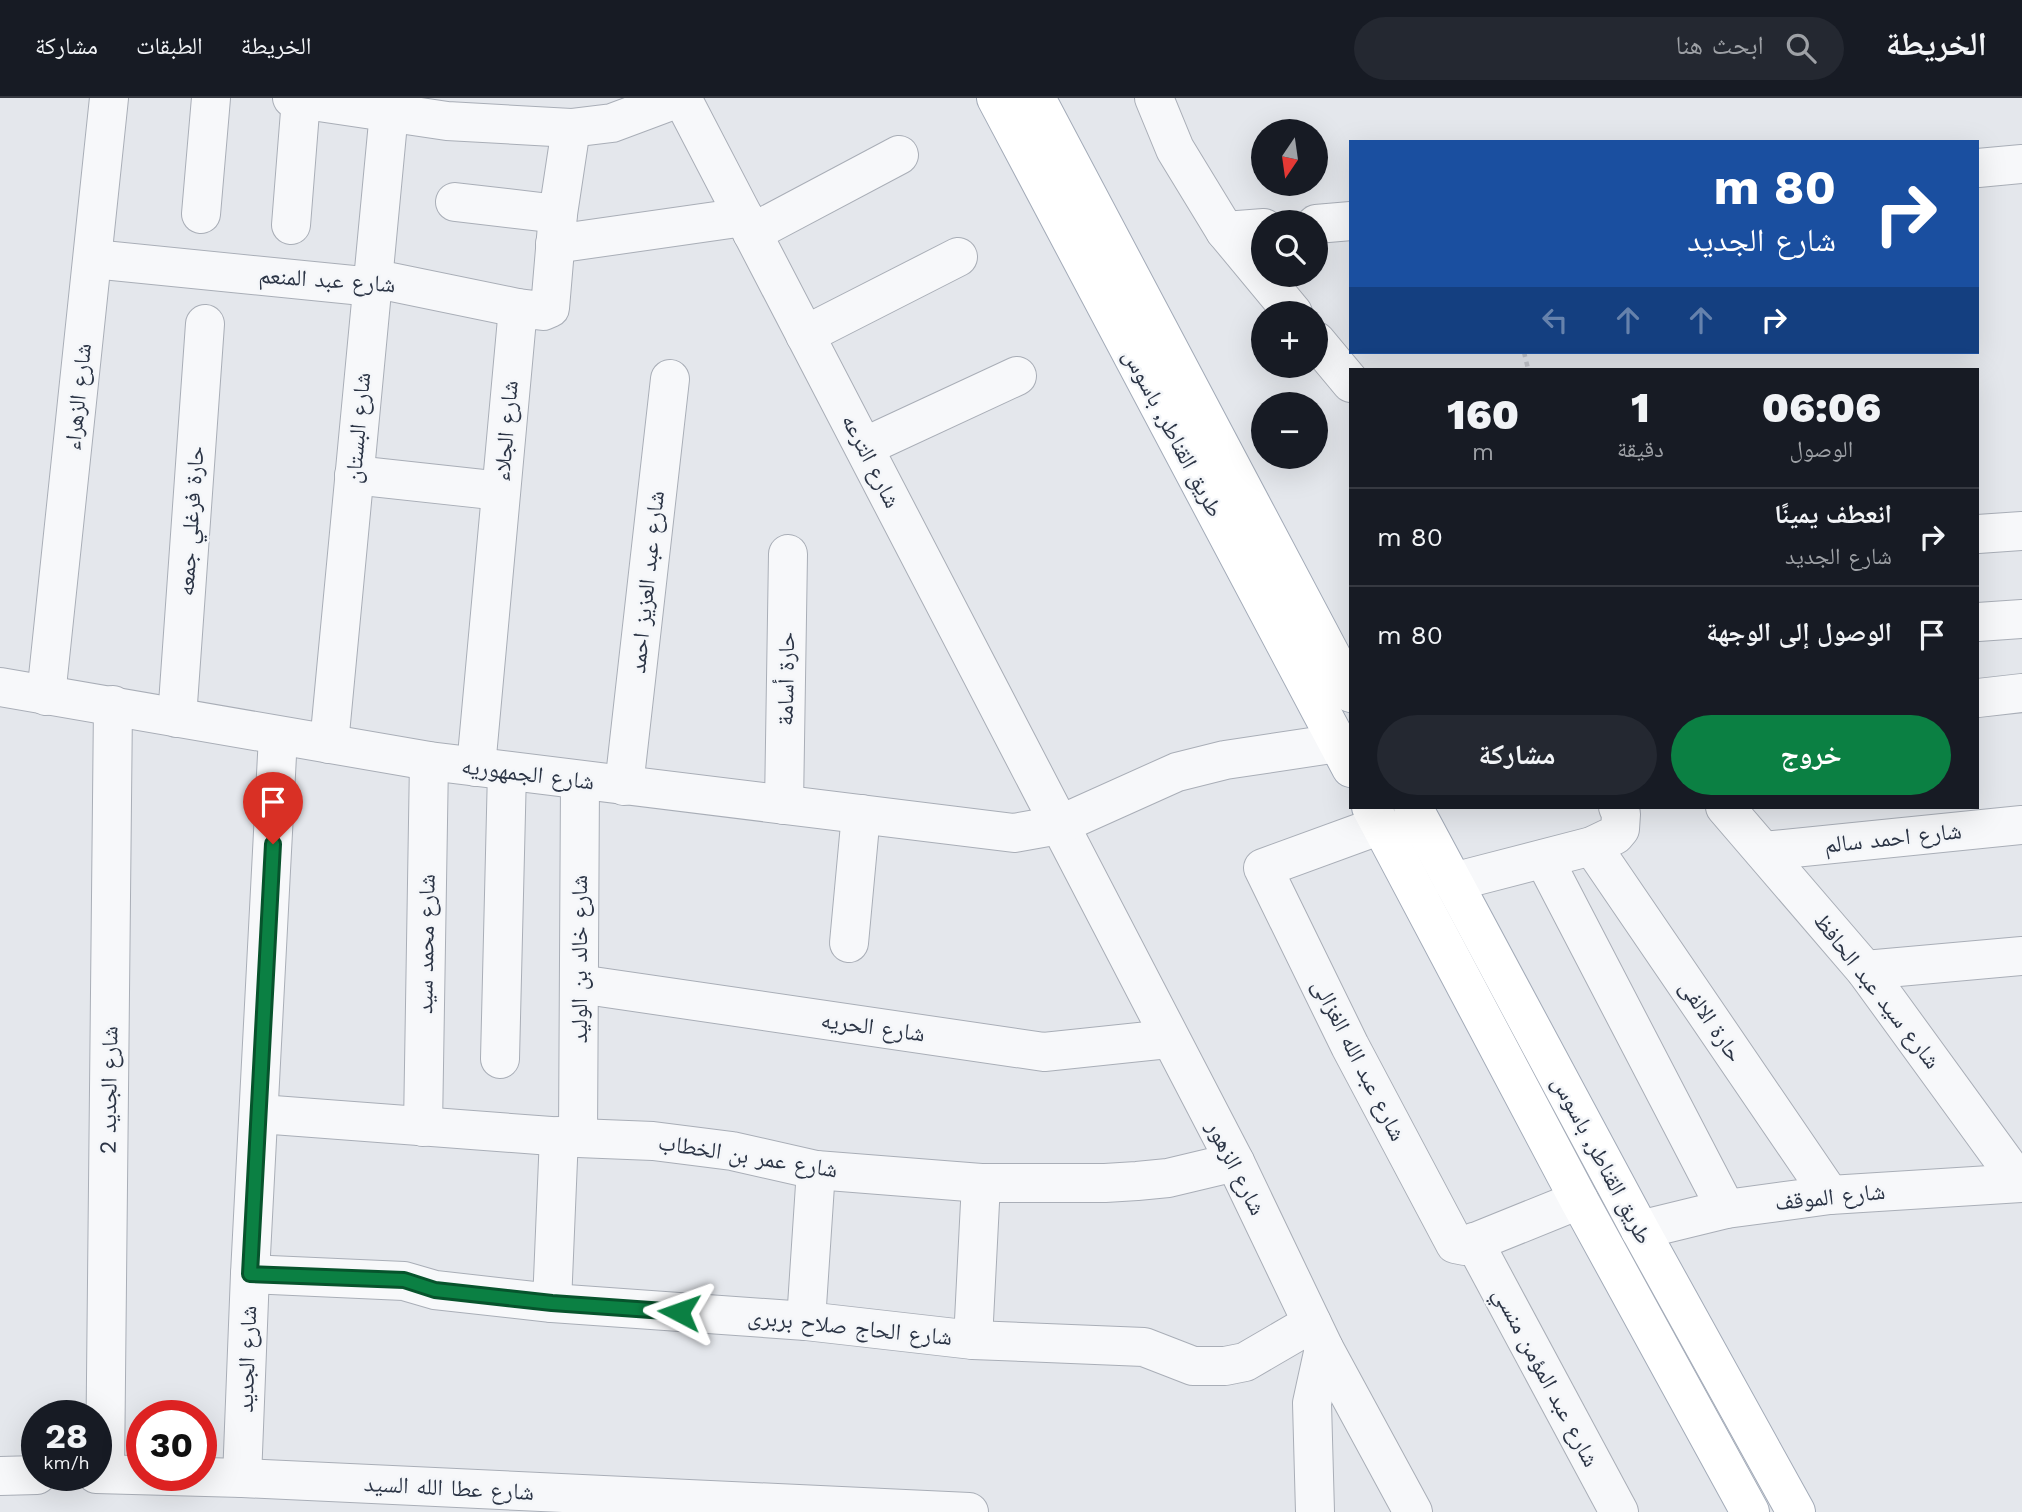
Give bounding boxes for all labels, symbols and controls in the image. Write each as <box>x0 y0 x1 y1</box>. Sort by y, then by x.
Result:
search box <box>1354 17 1844 80</box>
text: الخريطة <box>1886 24 1987 63</box>
icon: search <box>1782 29 1820 67</box>
text: ابحث هنا <box>1676 30 1764 60</box>
text: مشاركة <box>35 32 98 60</box>
text: الطبقات <box>136 32 203 60</box>
text: الخريطة <box>241 32 311 60</box>
north arrow <box>1251 119 1328 196</box>
map controls <box>1251 119 1328 469</box>
text: 80 m <box>1714 158 1836 216</box>
icon: right <box>1860 168 1951 259</box>
button: search <box>1251 210 1328 287</box>
text: شارع الجديد <box>1687 221 1836 259</box>
street label: شارع عبد المنعم <box>258 262 396 300</box>
button: + <box>1251 301 1328 378</box>
icon: left <box>1536 301 1574 339</box>
icon: ahead <box>1609 301 1647 339</box>
icon: ahead <box>1682 301 1720 339</box>
icon: right <box>1755 301 1793 339</box>
street label: شارع الزهراء <box>59 342 98 452</box>
street label: طريق القناطر, باسوس <box>1117 344 1229 522</box>
street label: شارع البستان <box>340 371 377 485</box>
street label: شارع الجلاء <box>488 379 525 483</box>
text: 1 <box>1631 383 1650 432</box>
text: 06:06 <box>1762 383 1881 432</box>
text: 160 <box>1447 390 1519 439</box>
button: − <box>1251 392 1328 469</box>
street label: شارع الترعه <box>835 410 906 513</box>
text: دقيقة <box>1617 436 1664 463</box>
text: الوصول <box>1790 436 1853 463</box>
text: m <box>1472 439 1494 466</box>
street label: حارة فرغلي جمعه <box>172 445 215 597</box>
street label: شارع عبد العزيز احمد <box>624 489 671 675</box>
text: انعطف يمينًا <box>1774 499 1892 529</box>
icon: right <box>1913 518 1951 556</box>
text: 80 m <box>1377 522 1443 552</box>
text: شارع الجديد <box>1785 543 1892 570</box>
icon: arrive <box>1913 616 1951 654</box>
text: الوصول إلى الوجهة <box>1706 617 1892 647</box>
text: 80 m <box>1377 620 1443 650</box>
street label: حارة أسامة <box>771 632 800 726</box>
button: مشاركة <box>1377 715 1657 795</box>
button: خروج <box>1671 715 1951 795</box>
street label: شارع الجمهوريه <box>460 752 596 797</box>
pin <box>243 772 303 844</box>
icon: arrive <box>254 783 292 821</box>
street label: شارع احمد سالم <box>1823 817 1963 861</box>
street label: شارع محمد سيد <box>411 874 442 1014</box>
street label: شارع خالد بن الوليد <box>566 875 594 1043</box>
street label: شارع سيد عبد الحافظ <box>1807 908 1946 1075</box>
street label: شارع عبد الله الغزالى <box>1306 974 1411 1146</box>
street label: حارة الالفى <box>1674 975 1748 1067</box>
street label: شارع الحريه <box>819 1006 927 1049</box>
street label: شارع الجديد 2 <box>94 1026 125 1154</box>
street label: طريق القناطر, باسوس <box>1546 1071 1658 1249</box>
street label: شارع الزهور <box>1199 1115 1271 1220</box>
street label: شارع عمر بن الخطاب <box>656 1128 840 1184</box>
street label: شارع الموقف <box>1774 1178 1887 1217</box>
position arrow <box>642 1275 716 1349</box>
street label: شارع عبد المؤمن منسي <box>1483 1283 1605 1474</box>
street label: شارع الحاج صلاح بربرى <box>746 1303 954 1352</box>
street label: شارع الجديد <box>232 1305 263 1413</box>
speed limit sign: 30 <box>126 1400 217 1491</box>
text: 28 <box>45 1415 88 1457</box>
text: km/h <box>43 1452 90 1473</box>
street label: شارع عطا الله السيد <box>363 1470 535 1507</box>

